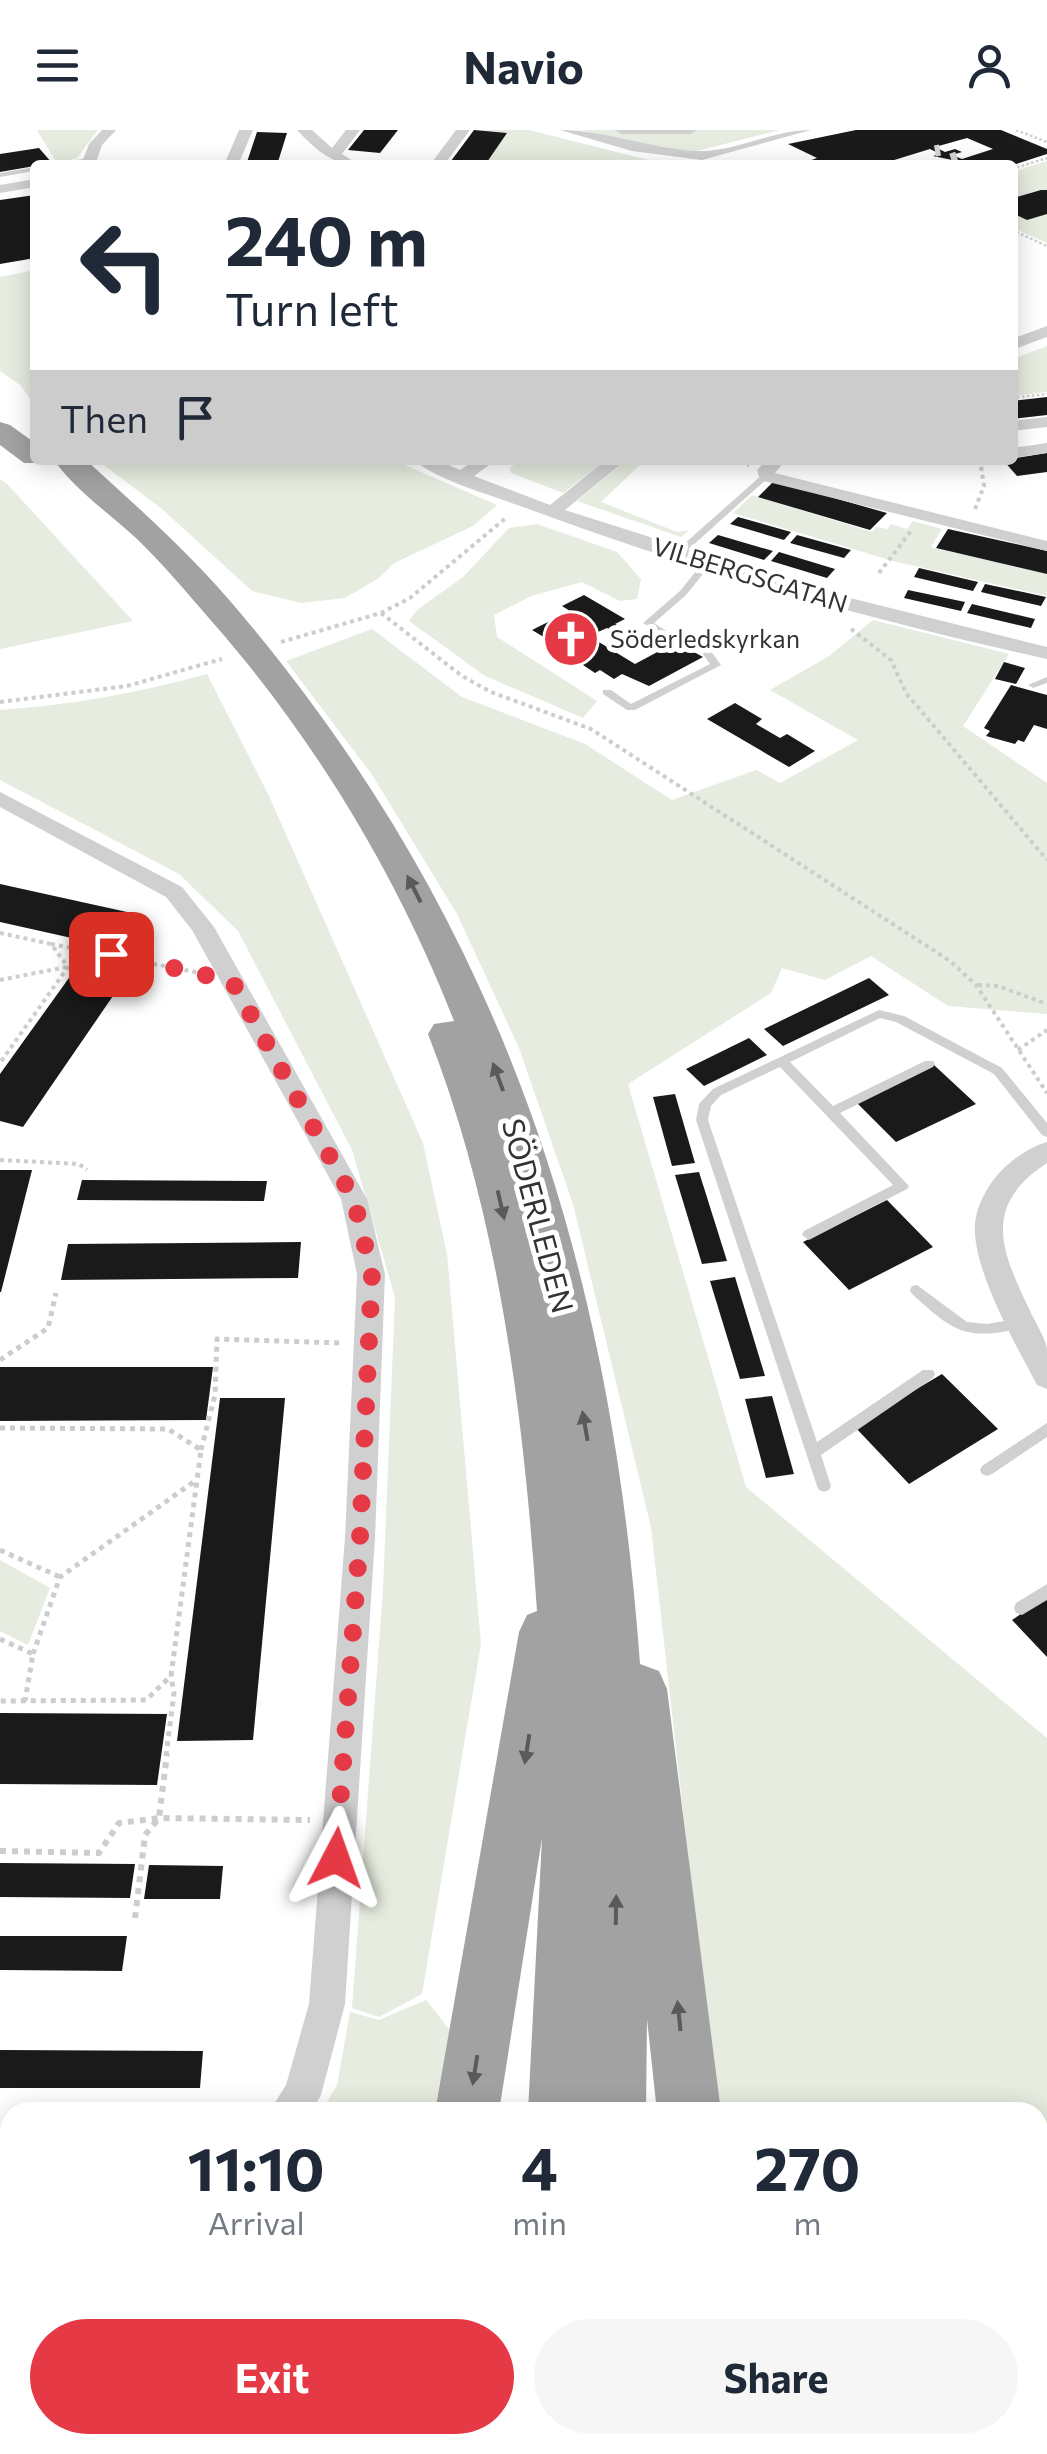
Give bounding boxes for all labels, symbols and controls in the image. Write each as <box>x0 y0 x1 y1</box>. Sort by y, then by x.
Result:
icon: menu <box>30 38 85 93</box>
text: Navio <box>463 38 584 93</box>
icon: person <box>962 38 1017 93</box>
text: 240 m <box>225 195 428 280</box>
icon: left <box>60 200 190 330</box>
text: Turn left <box>225 280 399 335</box>
icon: arrive <box>168 390 223 445</box>
text: Then <box>60 394 148 441</box>
street label: VILBERGSGATAN <box>649 530 851 618</box>
church icon: Söderledskyrkan <box>541 609 601 669</box>
place label: Söderledskyrkan <box>610 623 800 653</box>
one-way arrow <box>406 875 423 904</box>
pin <box>69 912 154 997</box>
icon: arrive <box>84 927 139 982</box>
one-way arrow <box>490 1062 505 1092</box>
street label: SÖDERLEDEN <box>496 1114 583 1317</box>
one-way arrow <box>494 1190 509 1221</box>
one-way arrow <box>577 1409 592 1441</box>
one-way arrow <box>518 1734 534 1765</box>
position arrow <box>284 1806 388 1910</box>
one-way arrow <box>608 1894 624 1926</box>
one-way arrow <box>671 1999 687 2031</box>
one-way arrow <box>466 2055 482 2086</box>
text: 11:10 <box>188 2130 325 2203</box>
text: 4 <box>521 2130 558 2203</box>
text: 270 <box>754 2130 860 2203</box>
text: Arrival <box>208 2202 305 2242</box>
text: min <box>512 2202 567 2242</box>
text: m <box>793 2202 821 2242</box>
button: Exit <box>30 2319 514 2434</box>
button: Share <box>534 2319 1018 2434</box>

